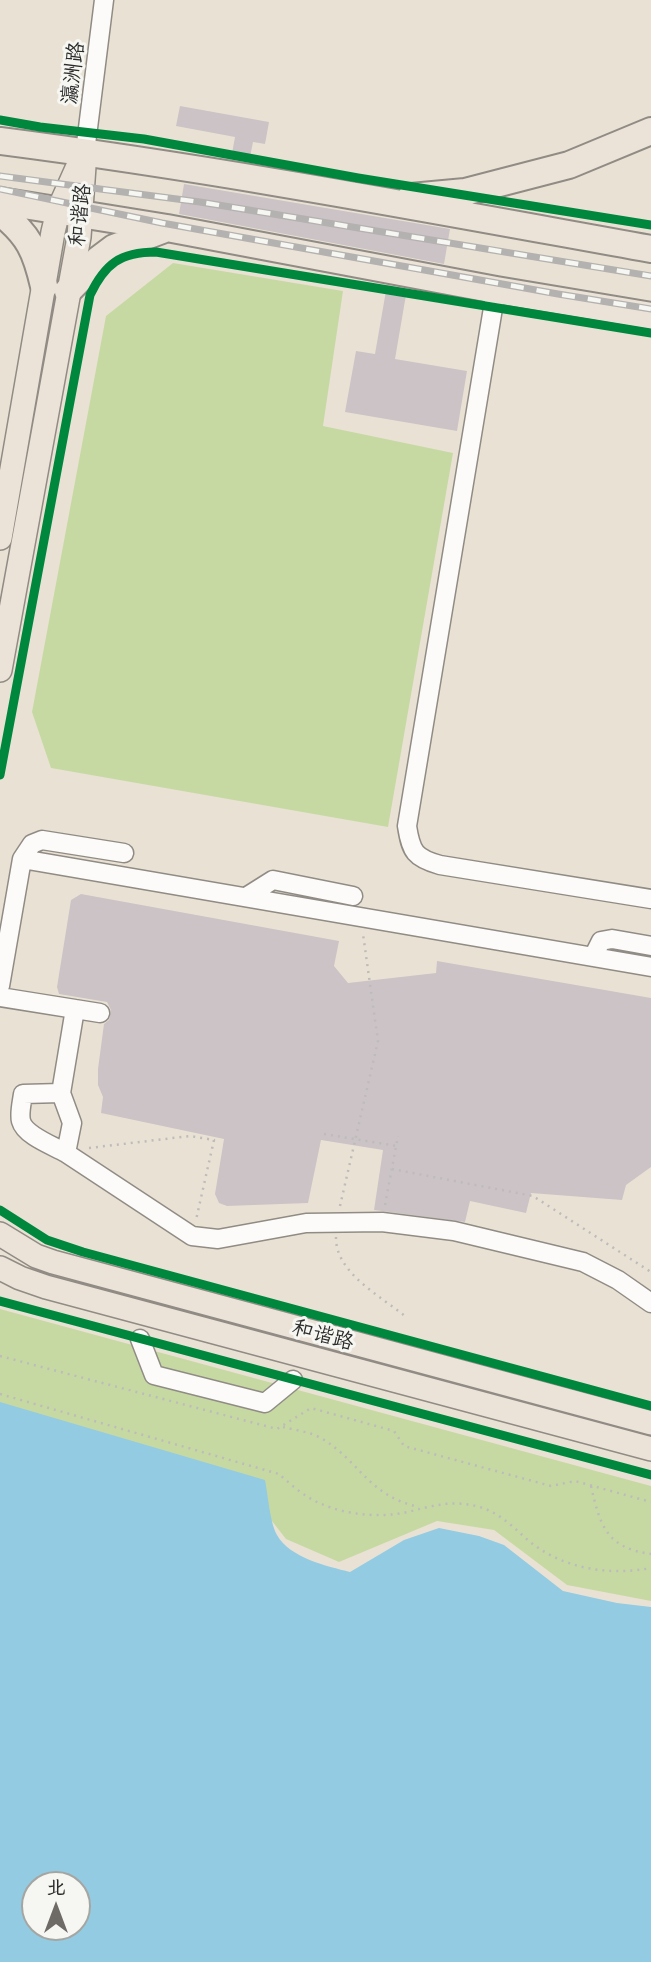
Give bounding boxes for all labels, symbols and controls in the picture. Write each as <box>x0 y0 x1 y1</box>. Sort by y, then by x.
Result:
street label: 瀛洲路 <box>57 40 89 106</box>
street label: 和谐路 <box>64 182 96 248</box>
street label: 和谐路 <box>289 1315 357 1355</box>
north arrow <box>21 1871 91 1941</box>
text: 北 <box>46 1874 66 1899</box>

